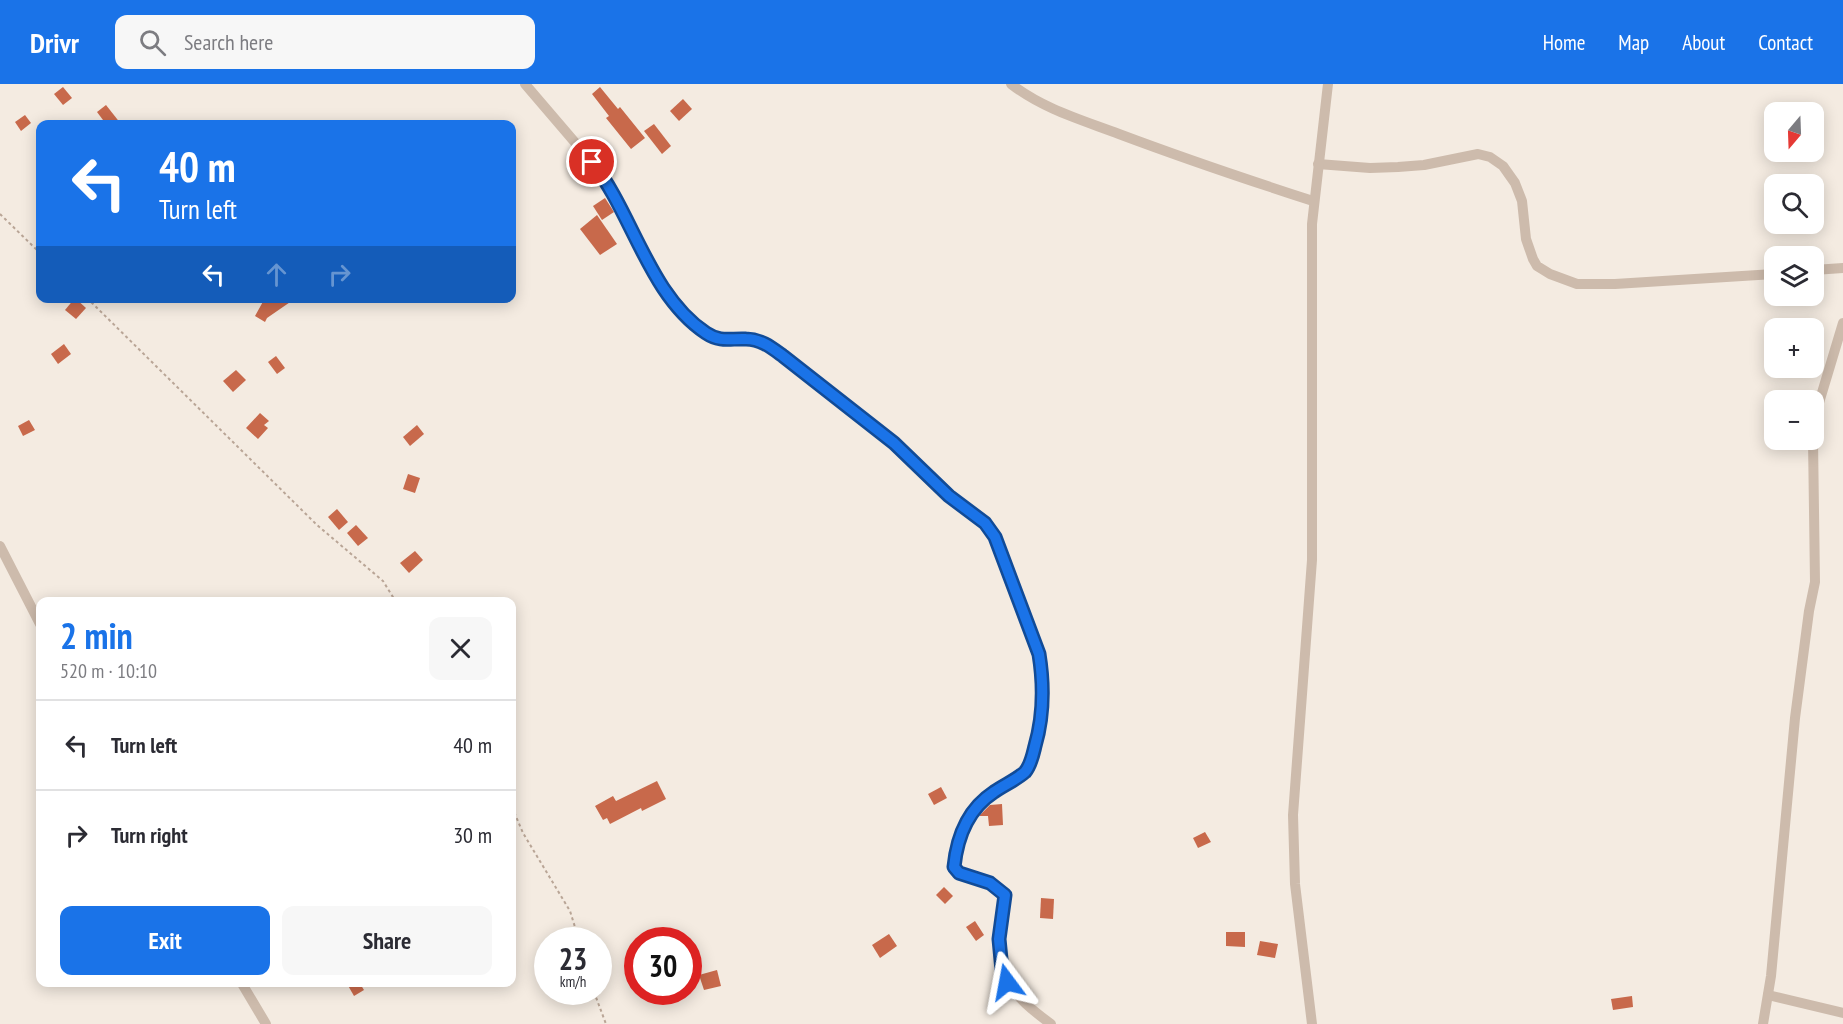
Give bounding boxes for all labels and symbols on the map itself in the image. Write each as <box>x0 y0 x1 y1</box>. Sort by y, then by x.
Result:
north arrow <box>1764 102 1824 162</box>
pin <box>566 136 617 187</box>
speed limit sign: 30 <box>624 927 702 1005</box>
position arrow <box>975 950 1039 1014</box>

